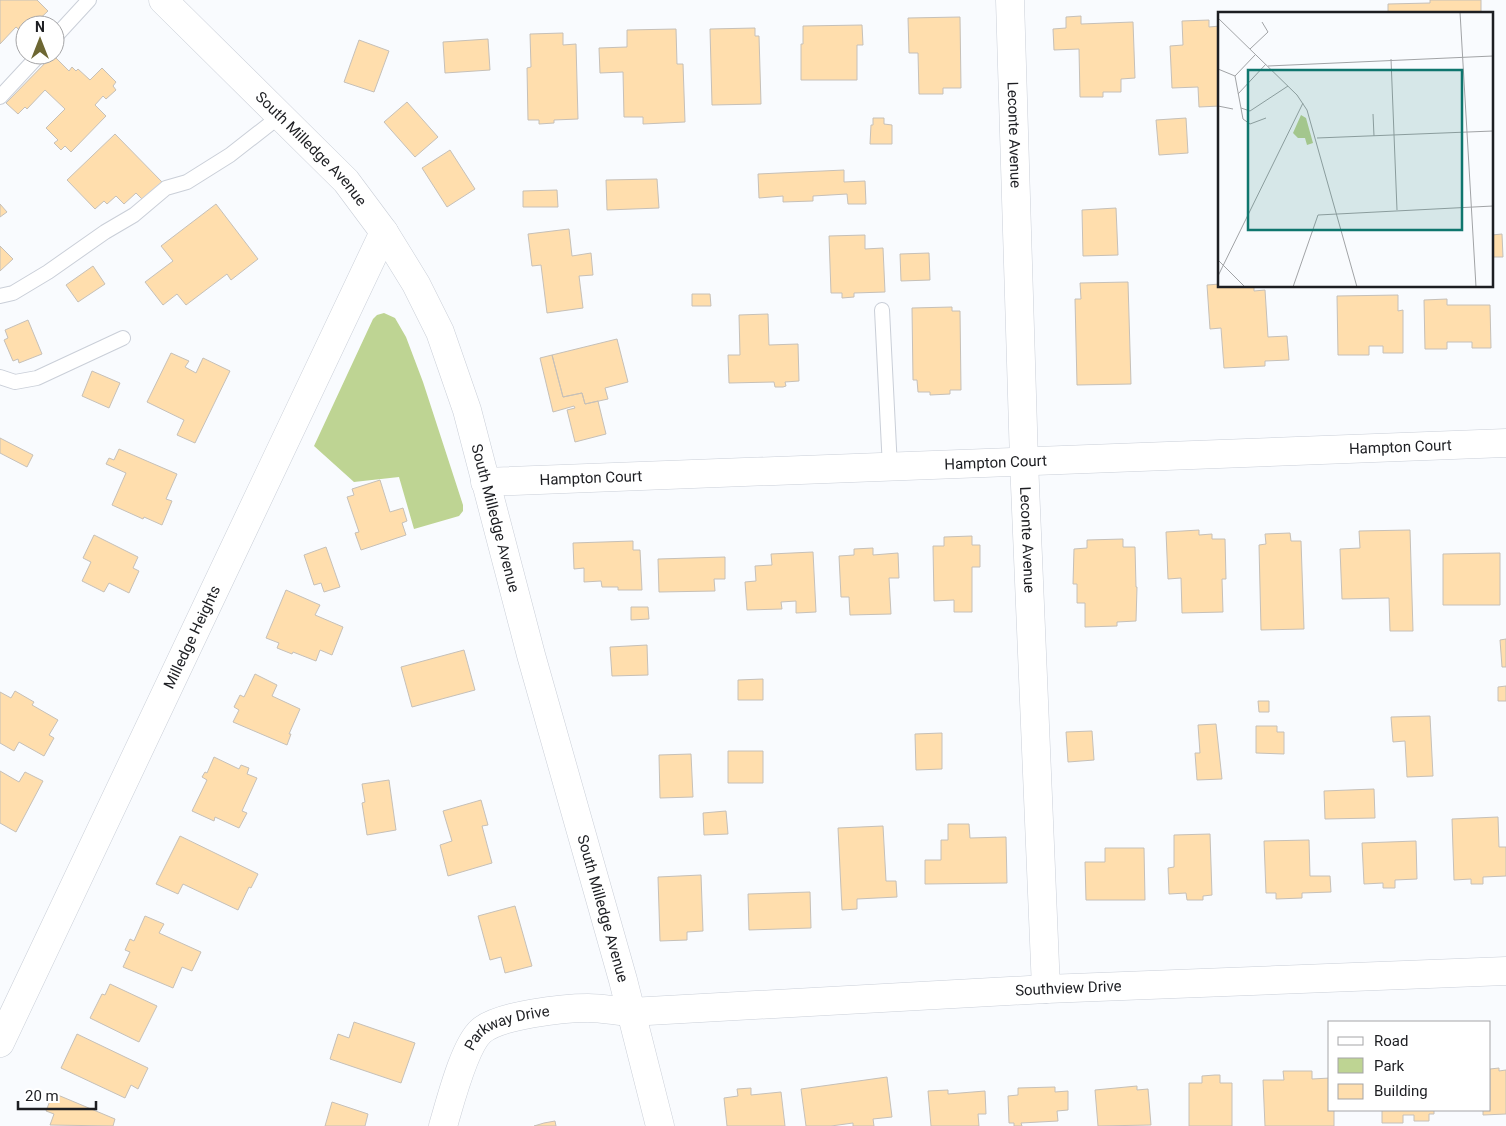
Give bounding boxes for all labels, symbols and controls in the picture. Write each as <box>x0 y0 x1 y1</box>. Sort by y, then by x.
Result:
inset map <box>1218 12 1494 288</box>
north arrow <box>15 15 65 65</box>
text: N <box>35 19 45 35</box>
street label: Leconte Avenue <box>1003 81 1025 188</box>
street label: South Milledge Avenue <box>252 88 370 210</box>
street label: Hampton Court <box>1349 436 1452 458</box>
street label: South Milledge Avenue <box>467 442 523 594</box>
street label: Hampton Court <box>944 452 1047 473</box>
street label: Hampton Court <box>539 467 643 489</box>
street label: Leconte Avenue <box>1016 486 1038 593</box>
street label: Milledge Heights <box>160 583 224 692</box>
street label: South Milledge Avenue <box>573 833 632 984</box>
street label: Southview Drive <box>1015 977 1122 1000</box>
street label: Parkway Drive <box>461 1002 551 1053</box>
legend <box>1328 1021 1491 1111</box>
text: Road <box>1374 1032 1408 1050</box>
text: Park <box>1374 1057 1405 1075</box>
scale bar <box>18 1078 95 1110</box>
text: Building <box>1374 1082 1428 1100</box>
text: 20 m <box>25 1087 59 1105</box>

